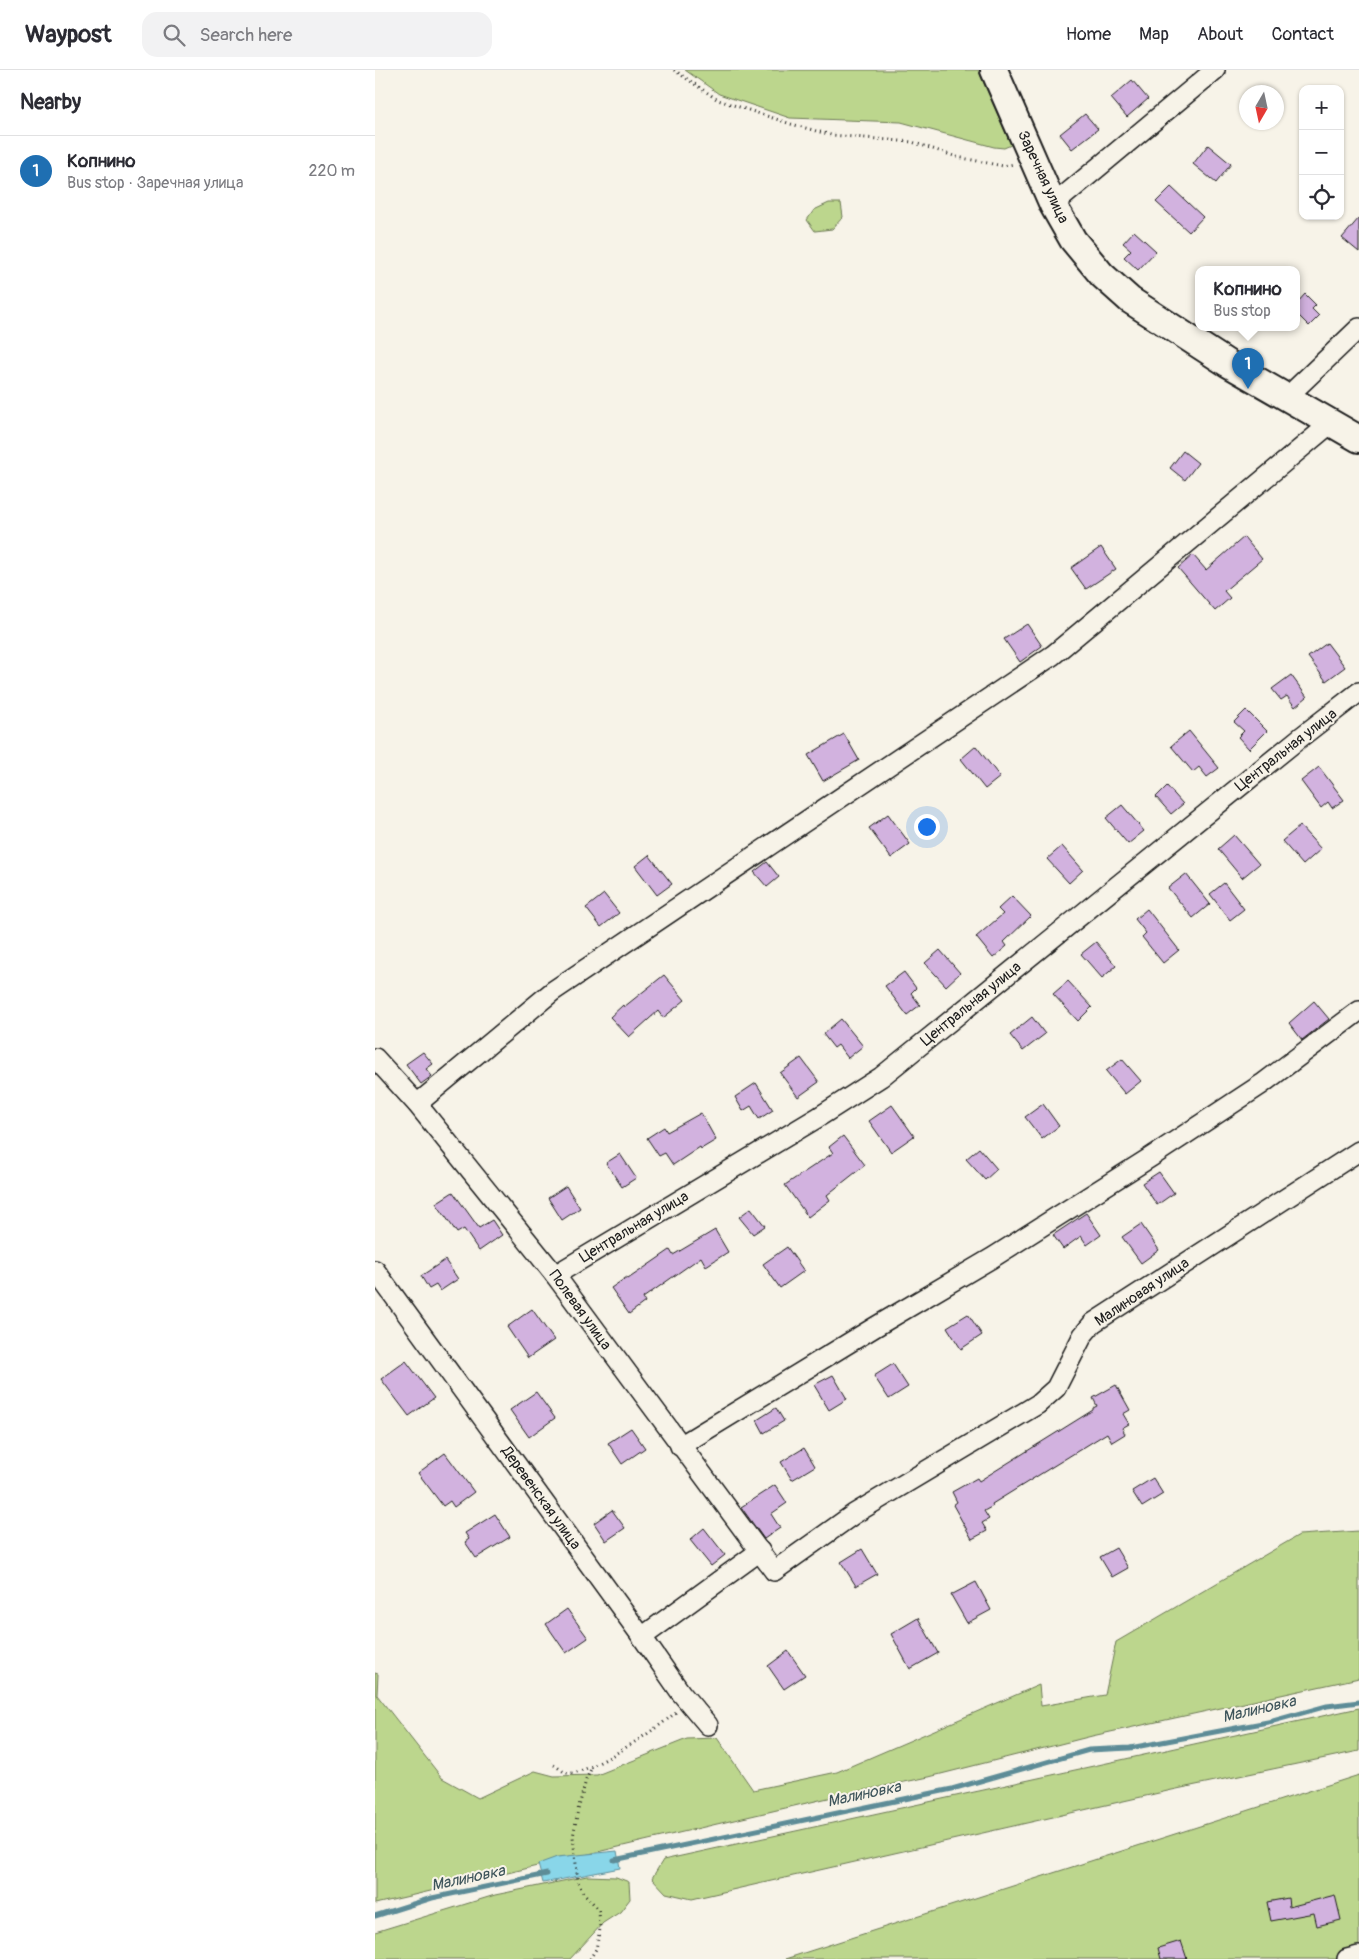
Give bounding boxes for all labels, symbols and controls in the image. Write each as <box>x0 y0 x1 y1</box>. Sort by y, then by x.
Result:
search box <box>142 12 492 57</box>
text: Waypost <box>25 20 112 49</box>
icon: search <box>160 21 188 49</box>
text: Search here <box>200 23 292 47</box>
text: Home <box>1066 23 1111 46</box>
text: Map <box>1139 23 1169 46</box>
text: About <box>1197 23 1243 46</box>
text: Contact <box>1271 23 1334 46</box>
north arrow <box>1239 85 1284 130</box>
map controls <box>1299 85 1344 220</box>
button: + <box>1299 85 1344 130</box>
text: Nearby <box>20 89 81 116</box>
street label: Заречная улица <box>1013 128 1073 226</box>
button: − <box>1299 130 1344 175</box>
text: Копнино <box>67 149 135 173</box>
text: 1 <box>33 161 39 181</box>
text: 220 m <box>309 161 355 181</box>
text: Bus stop · Заречная улица <box>67 173 244 193</box>
button: locate <box>1299 175 1344 220</box>
popup <box>1195 266 1300 331</box>
text: Копнино <box>1213 277 1282 301</box>
text: Bus stop <box>1213 301 1271 321</box>
pin: 1 <box>1232 348 1264 389</box>
street label: Центральная улица <box>1231 704 1341 796</box>
your location <box>914 814 940 840</box>
street label: Центральная улица <box>917 958 1025 1050</box>
street label: Центральная улица <box>576 1187 692 1267</box>
street label: Малиновая улица <box>1091 1253 1193 1331</box>
street label: Полевая улица <box>545 1266 615 1354</box>
street label: Деревенская улица <box>497 1442 585 1553</box>
water label: Малиновка <box>1220 1691 1299 1727</box>
water label: Малиновка <box>825 1776 904 1812</box>
water label: Малиновка <box>429 1860 508 1896</box>

